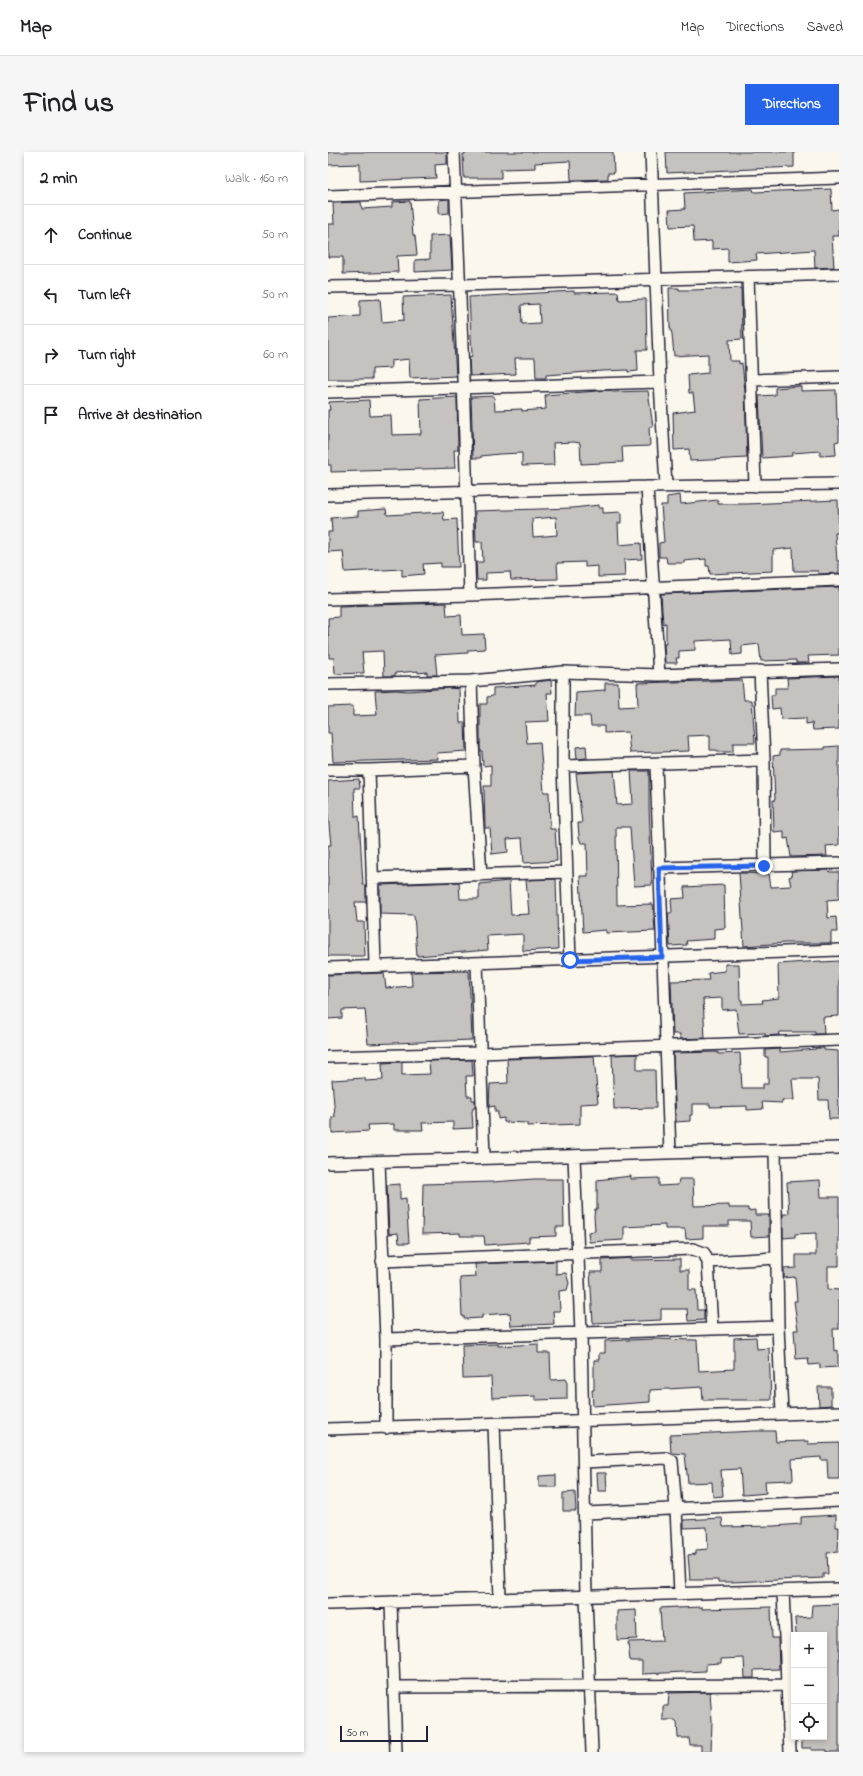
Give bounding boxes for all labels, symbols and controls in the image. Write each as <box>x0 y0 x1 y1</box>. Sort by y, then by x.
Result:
text: Map <box>20 14 52 41</box>
text: Map <box>681 17 704 38</box>
text: Directions <box>726 17 784 38</box>
text: Saved <box>806 17 843 38</box>
text: Find us <box>24 84 114 125</box>
button: Directions <box>745 84 839 125</box>
text: 2 min <box>40 166 77 191</box>
text: Walk · 160 m <box>225 169 288 188</box>
icon: ahead <box>40 224 62 246</box>
text: Continue <box>78 224 132 246</box>
text: 50 m <box>262 225 288 244</box>
icon: left <box>40 284 62 306</box>
text: Turn left <box>78 284 131 306</box>
text: 50 m <box>262 285 288 304</box>
icon: right <box>40 344 62 366</box>
text: Turn right <box>78 344 136 366</box>
text: 60 m <box>263 345 288 364</box>
icon: arrive <box>40 404 62 426</box>
text: Arrive at destination <box>78 404 202 426</box>
route end <box>755 857 773 875</box>
route start <box>561 951 579 969</box>
map controls <box>791 1632 827 1740</box>
button: + <box>791 1632 827 1668</box>
button: − <box>791 1668 827 1704</box>
button: locate <box>791 1704 827 1740</box>
scale bar <box>340 1724 428 1743</box>
text: 50 m <box>346 1725 368 1741</box>

